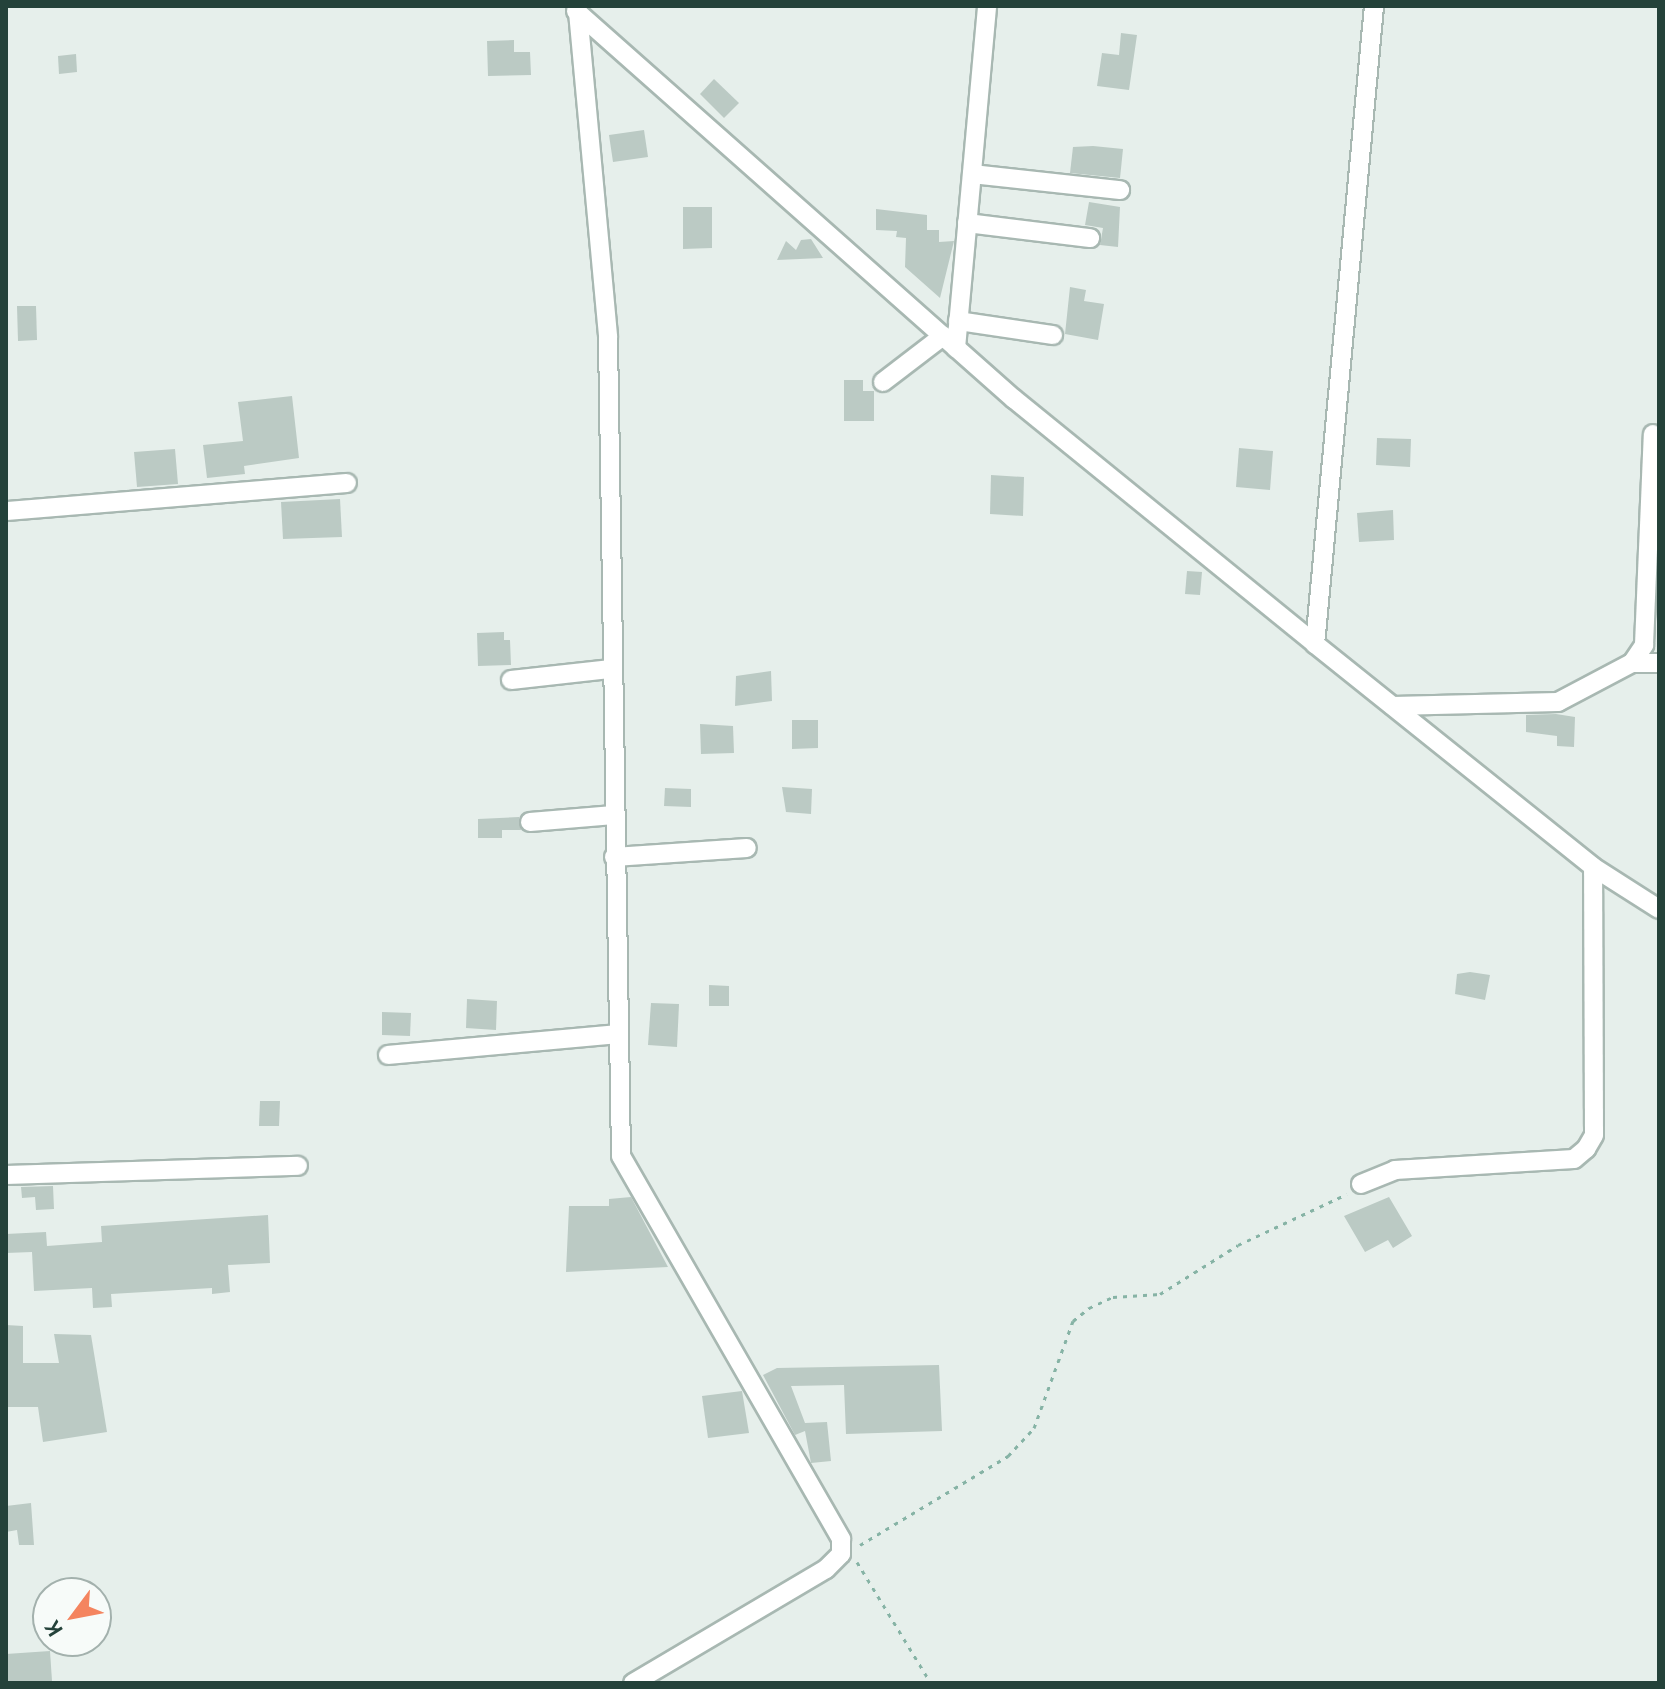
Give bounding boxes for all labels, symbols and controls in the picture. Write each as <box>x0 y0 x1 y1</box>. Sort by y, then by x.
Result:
north arrow <box>32 1577 112 1657</box>
text: K <box>37 1615 70 1642</box>

